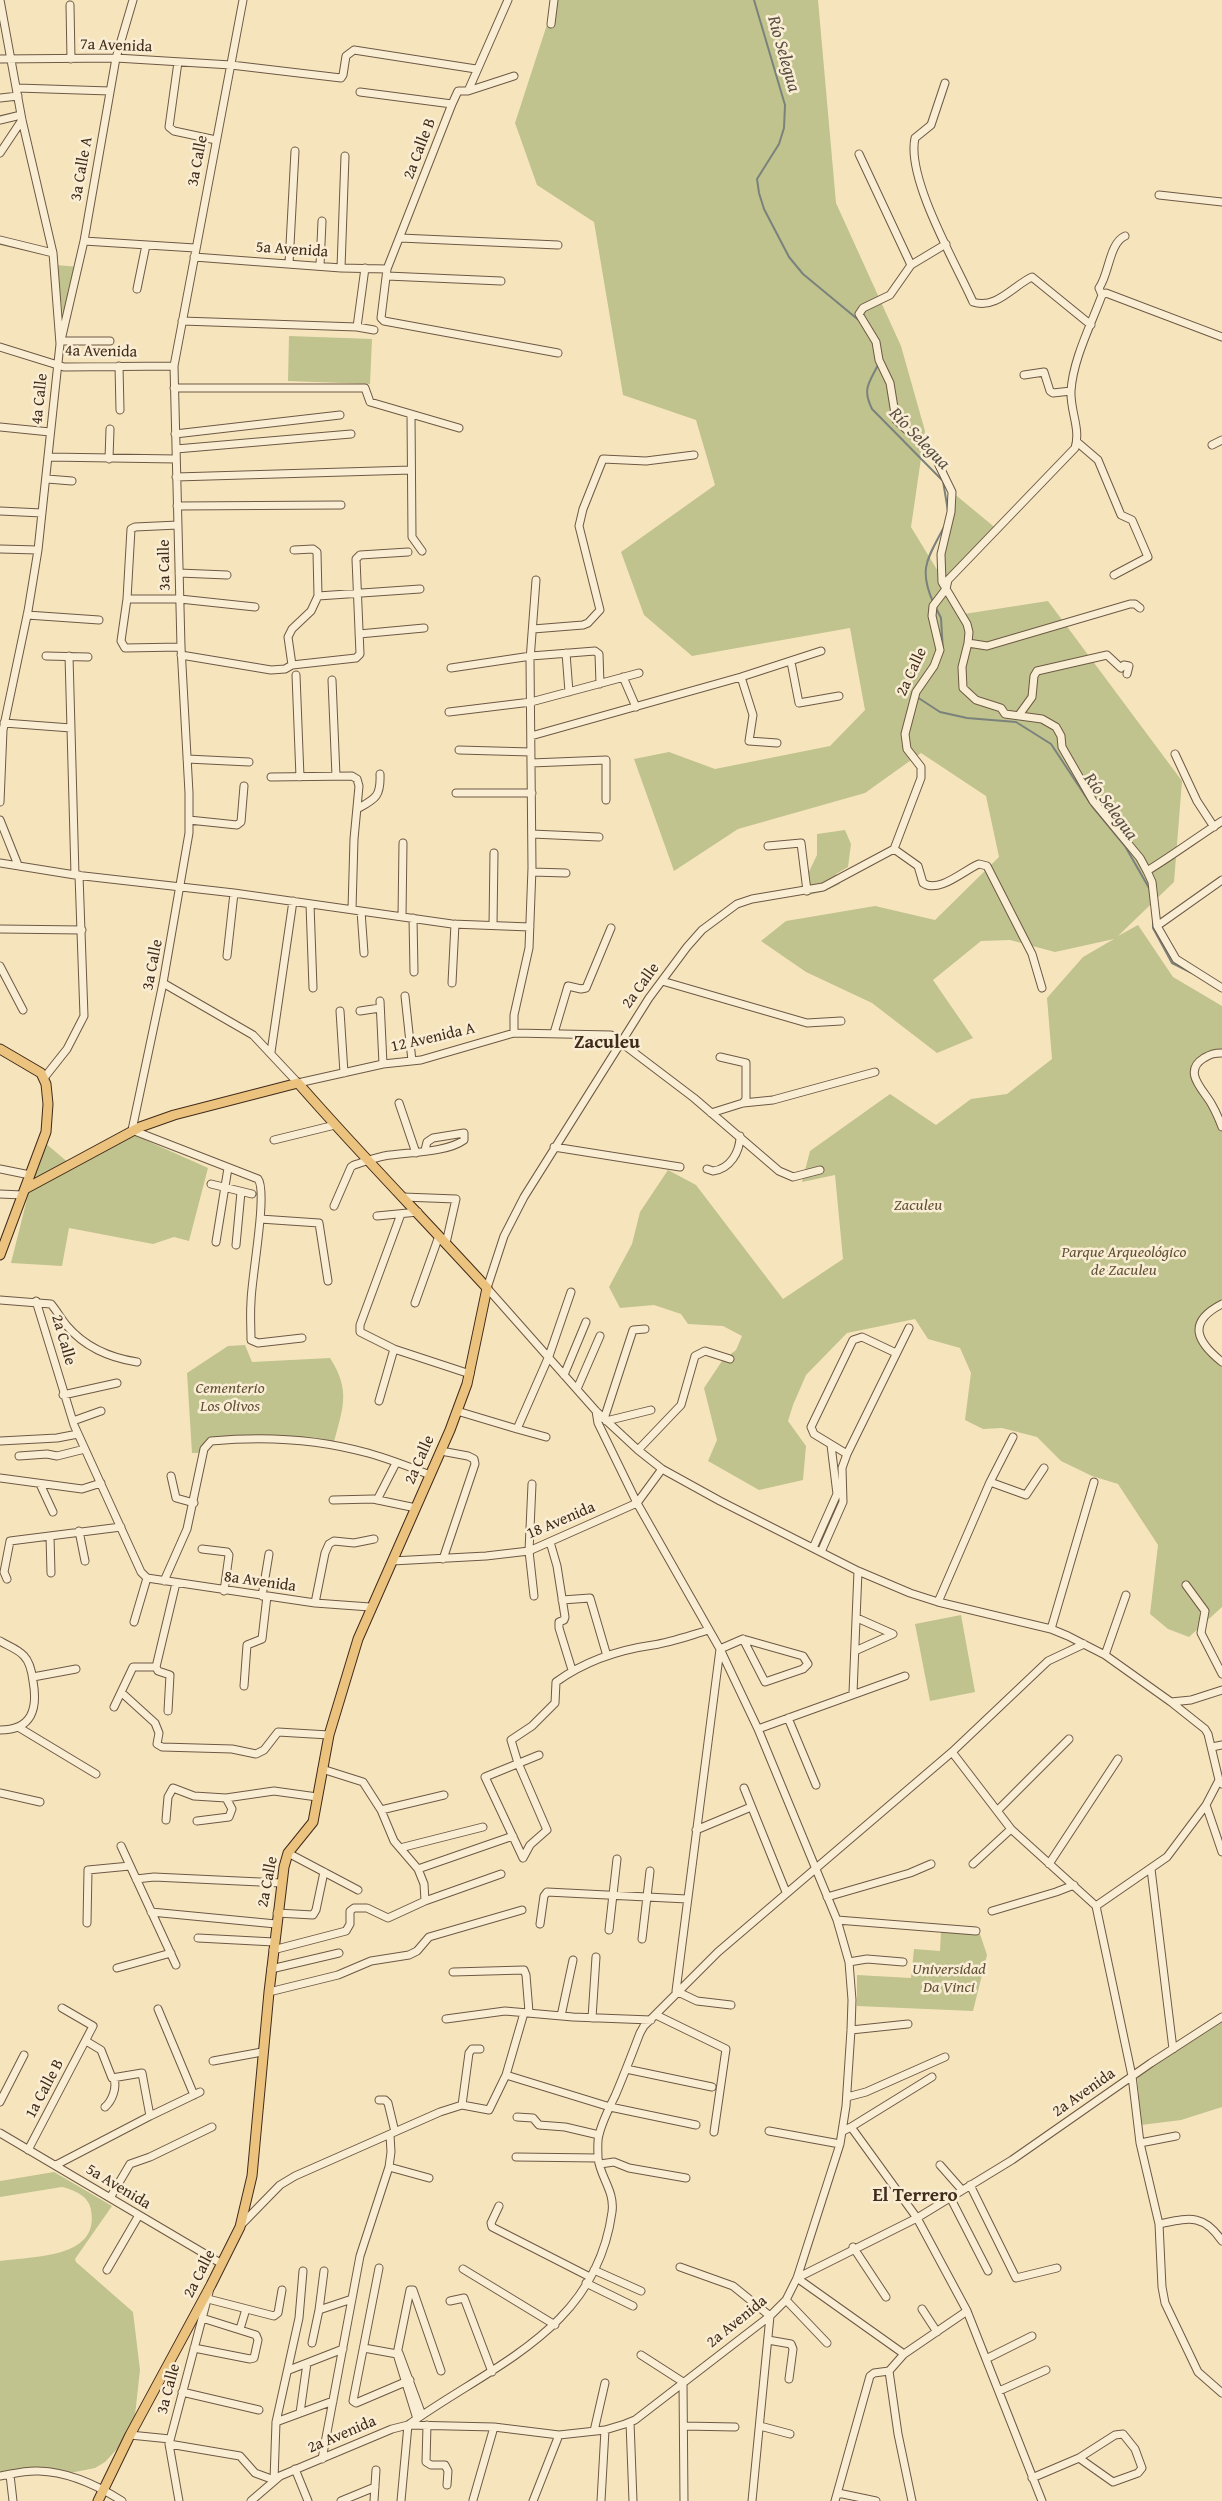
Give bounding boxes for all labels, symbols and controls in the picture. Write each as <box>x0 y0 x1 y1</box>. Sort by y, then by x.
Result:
water label: Río Selegua <box>762 13 804 95</box>
street label: 7a Avenida <box>79 35 153 57</box>
street label: 2a Calle B <box>400 116 440 182</box>
street label: 3a Calle <box>184 134 212 188</box>
street label: 3a Calle A <box>67 135 97 203</box>
street label: 5a Avenida <box>255 238 329 262</box>
street label: 4a Avenida <box>65 342 137 362</box>
street label: 4a Calle <box>28 372 52 426</box>
water label: Río Selegua <box>884 403 954 475</box>
street label: 3a Calle <box>155 539 175 591</box>
street label: 2a Calle <box>892 645 932 699</box>
water label: Río Selegua <box>1078 769 1142 845</box>
street label: 3a Calle <box>139 938 167 992</box>
street label: 2a Calle <box>618 960 664 1012</box>
street label: 12 Avenida A <box>389 1019 477 1057</box>
district label: Zaculeu <box>574 1032 640 1054</box>
park label: Zaculeu <box>894 1196 942 1216</box>
park label: Parque Arqueológico de Zaculeu <box>1062 1243 1186 1281</box>
street label: 2a Calle <box>47 1313 79 1367</box>
park label: Cementerio Los Olivos <box>195 1379 265 1417</box>
street label: 2a Calle <box>401 1433 439 1487</box>
street label: 18 Avenida <box>524 1498 598 1544</box>
street label: 8a Avenida <box>223 1567 297 1597</box>
street label: 2a Calle <box>254 1855 282 1909</box>
park label: Universidad Da Vinci <box>912 1960 986 1998</box>
street label: 1a Calle B <box>21 2056 69 2122</box>
street label: 2a Avenida <box>1049 2064 1119 2122</box>
street label: 5a Avenida <box>82 2160 154 2214</box>
district label: El Terrero <box>872 2185 958 2207</box>
street label: 2a Calle <box>180 2247 220 2301</box>
street label: 2a Avenida <box>703 2292 771 2352</box>
street label: 3a Calle <box>153 2362 185 2416</box>
street label: 2a Avenida <box>305 2412 379 2458</box>

